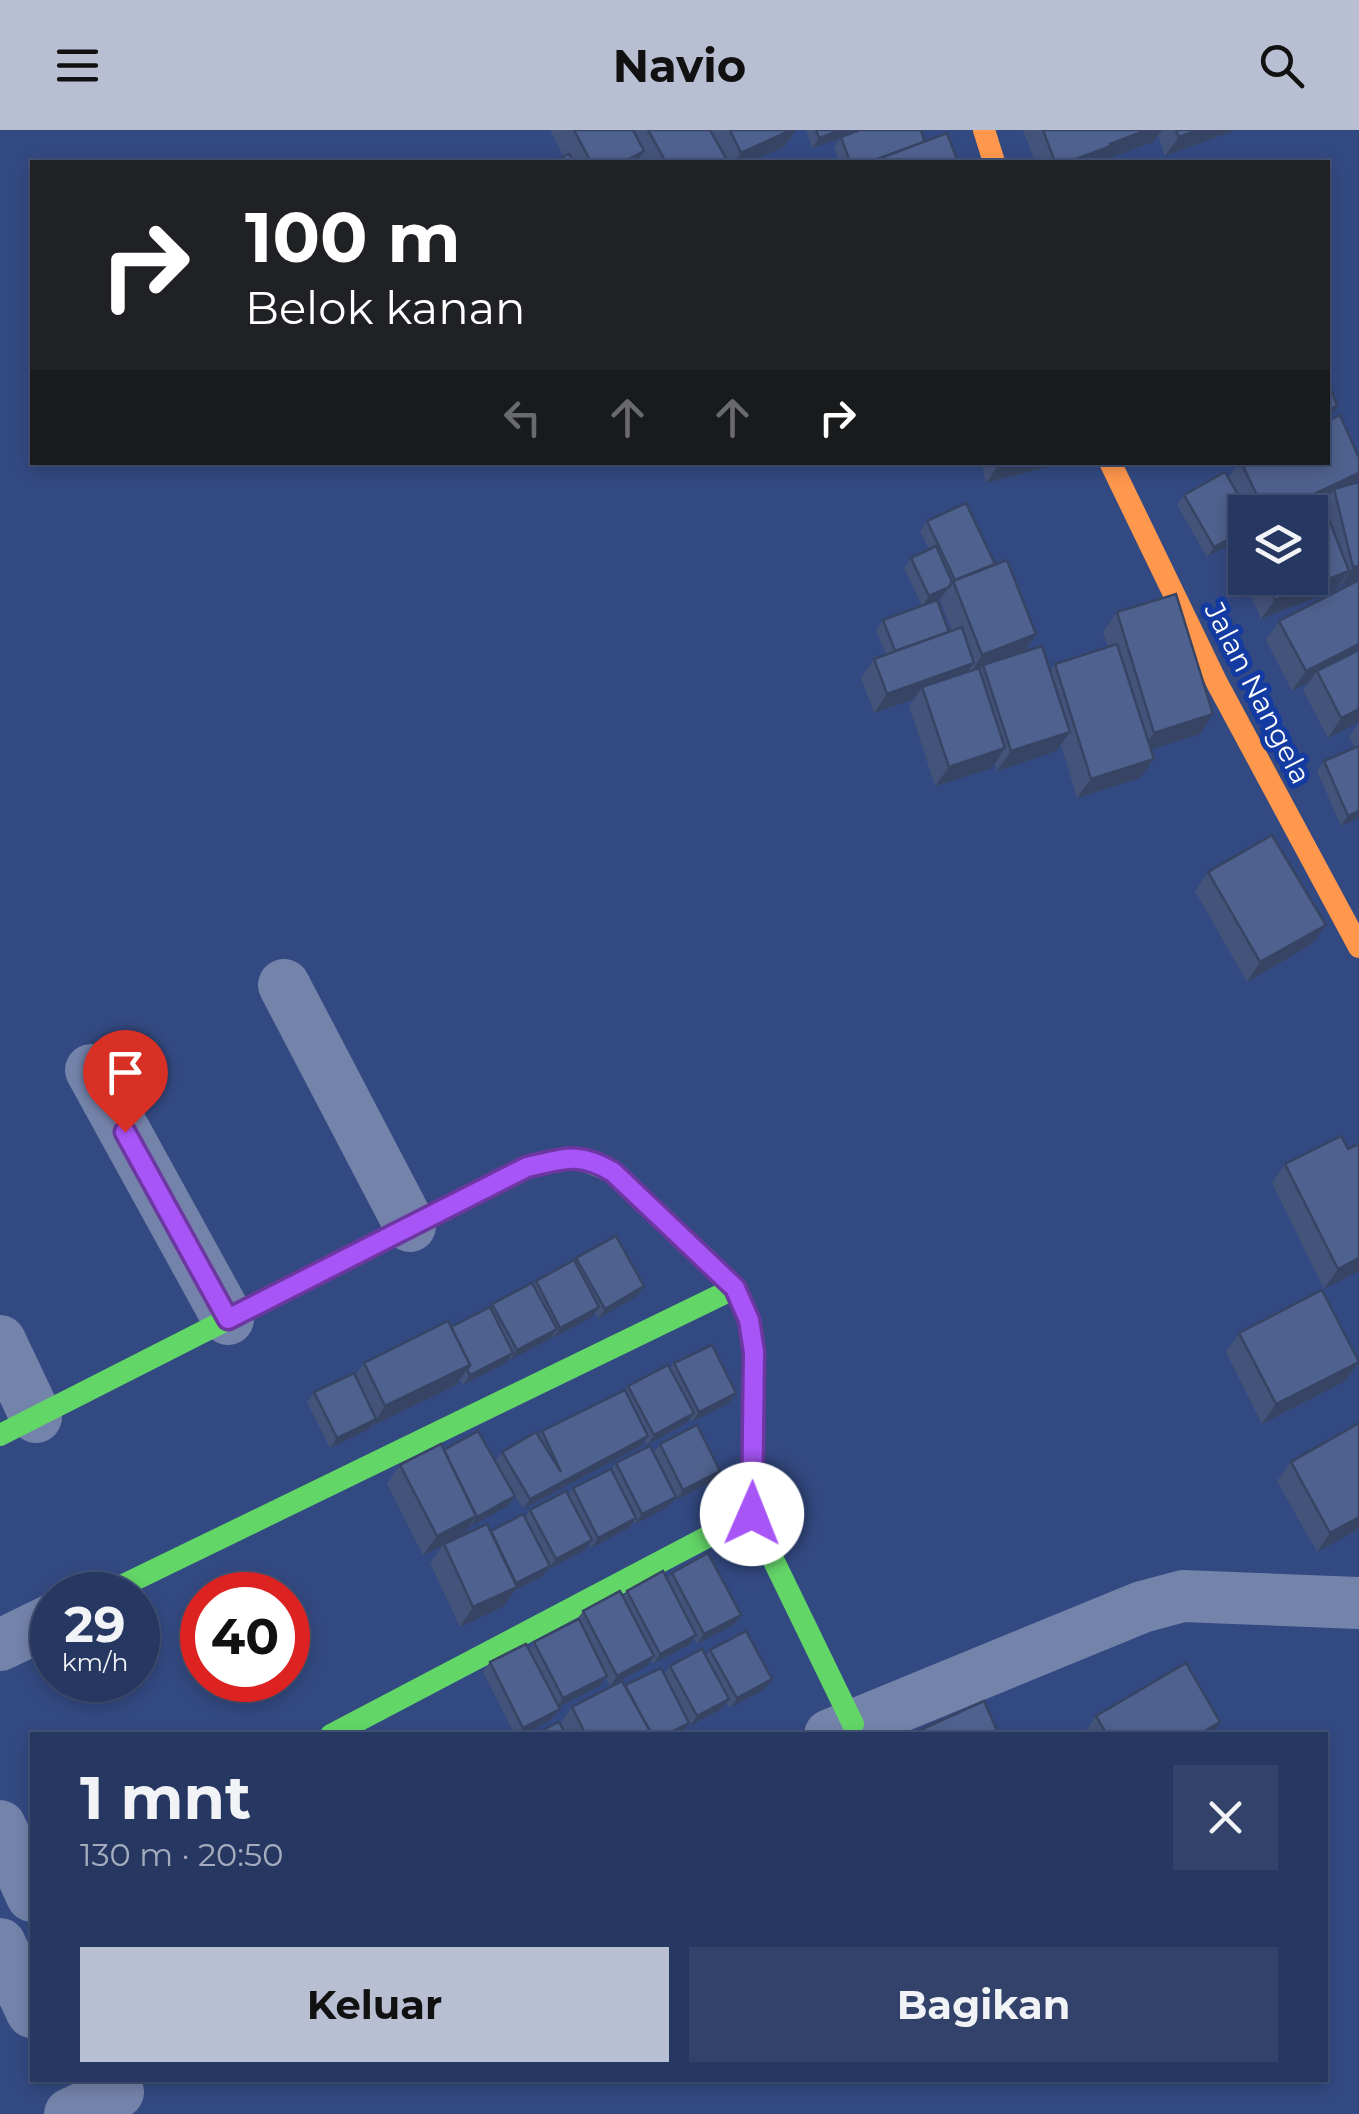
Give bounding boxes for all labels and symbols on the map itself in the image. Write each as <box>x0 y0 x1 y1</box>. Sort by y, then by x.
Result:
street label: Jalan Nangela <box>1197 596 1318 789</box>
pin <box>83 1030 168 1133</box>
position arrow <box>700 1462 804 1566</box>
speed limit sign: 40 <box>180 1572 310 1702</box>

